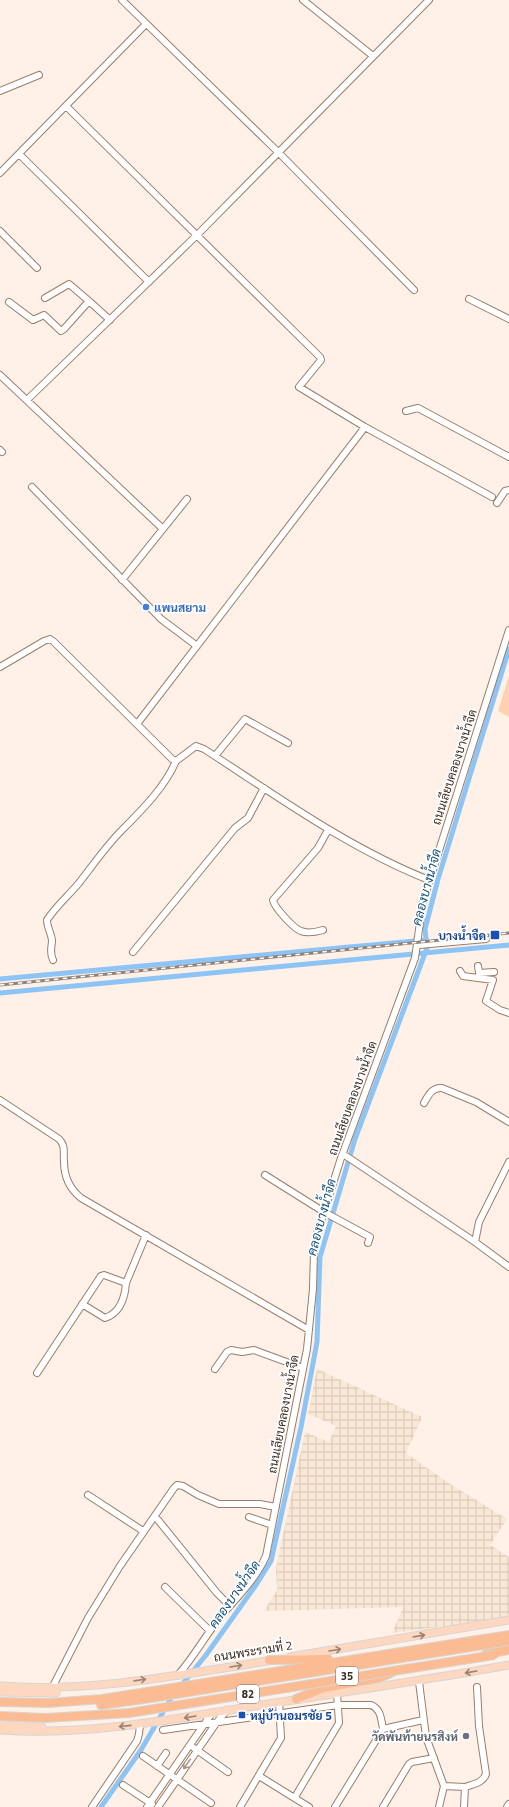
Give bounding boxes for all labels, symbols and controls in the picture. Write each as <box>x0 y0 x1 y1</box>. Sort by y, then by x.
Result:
place label: แพนสยาม <box>154 598 206 617</box>
marker: แพนสยาม <box>141 602 151 612</box>
street label: ถนนเลียบคลองบางน้ำจืด <box>425 706 482 827</box>
water label: คลองบางน้ำจืด <box>404 845 446 928</box>
place label: บางน้ำจืด <box>438 925 486 945</box>
marker: บางน้ำจืด <box>489 929 501 941</box>
street label: ถนนเลียบคลองบางน้ำจืด <box>322 1038 382 1158</box>
water label: คลองบางน้ำจืด <box>299 1175 341 1258</box>
street label: ถนนเลียบคลองบางน้ำจืด <box>261 1353 304 1475</box>
water label: คลองบางน้ำจืด <box>202 1555 265 1632</box>
one-way arrow <box>412 1632 425 1640</box>
street label: ถนนพระรามที่ 2 <box>212 1634 294 1667</box>
one-way arrow <box>328 1646 341 1654</box>
one-way arrow <box>229 1662 242 1670</box>
road number: 35 <box>336 1667 358 1685</box>
one-way arrow <box>465 1669 478 1677</box>
one-way arrow <box>133 1676 146 1684</box>
road number: 82 <box>237 1685 259 1703</box>
place label: หมู่บ้านอมรชัย 5 <box>250 1706 332 1725</box>
marker: หมู่บ้านอมรชัย 5 <box>237 1710 247 1720</box>
one-way arrow <box>184 1713 197 1721</box>
one-way arrow <box>119 1723 132 1730</box>
place label: วัดพันท้ายนรสิงห์ <box>372 1727 459 1746</box>
marker: วัดพันท้ายนรสิงห์ <box>461 1731 471 1741</box>
one-way arrow <box>183 1758 191 1769</box>

